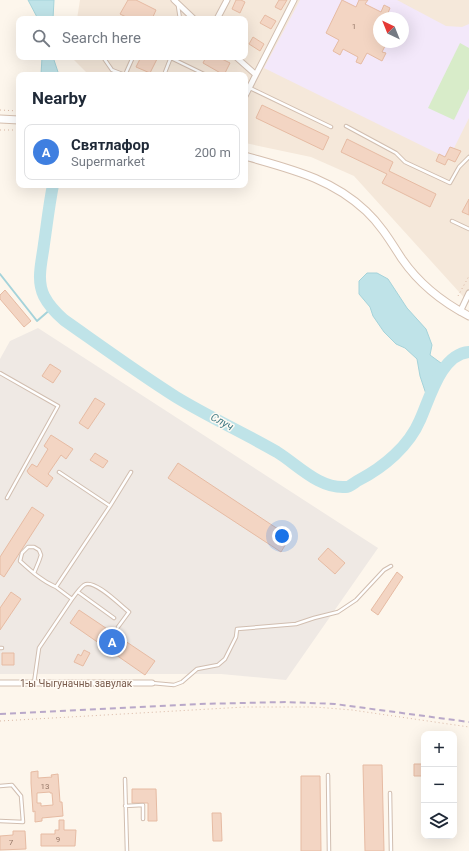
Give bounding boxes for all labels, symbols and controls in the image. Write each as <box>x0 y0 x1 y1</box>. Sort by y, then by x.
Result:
north arrow <box>373 12 409 48</box>
search box <box>16 16 248 60</box>
house number: 1 <box>352 22 356 31</box>
icon: search <box>30 27 52 49</box>
text: Search here <box>62 29 141 47</box>
text: Nearby <box>32 88 87 108</box>
text: Святлафор <box>71 136 149 154</box>
text: A <box>42 145 50 160</box>
text: 200 m <box>194 145 231 160</box>
text: Supermarket <box>71 154 145 169</box>
water label: Случ <box>208 411 236 434</box>
your location <box>272 526 292 546</box>
pin: A <box>99 627 125 657</box>
street label: 1-ы Чыгуначны завулак <box>20 678 133 689</box>
map controls <box>421 731 457 839</box>
button: + <box>421 731 457 767</box>
button: − <box>421 767 457 803</box>
house number: 13 <box>41 782 50 791</box>
button: layers <box>421 803 457 839</box>
house number: 9 <box>56 835 60 844</box>
house number: 7 <box>9 838 14 847</box>

